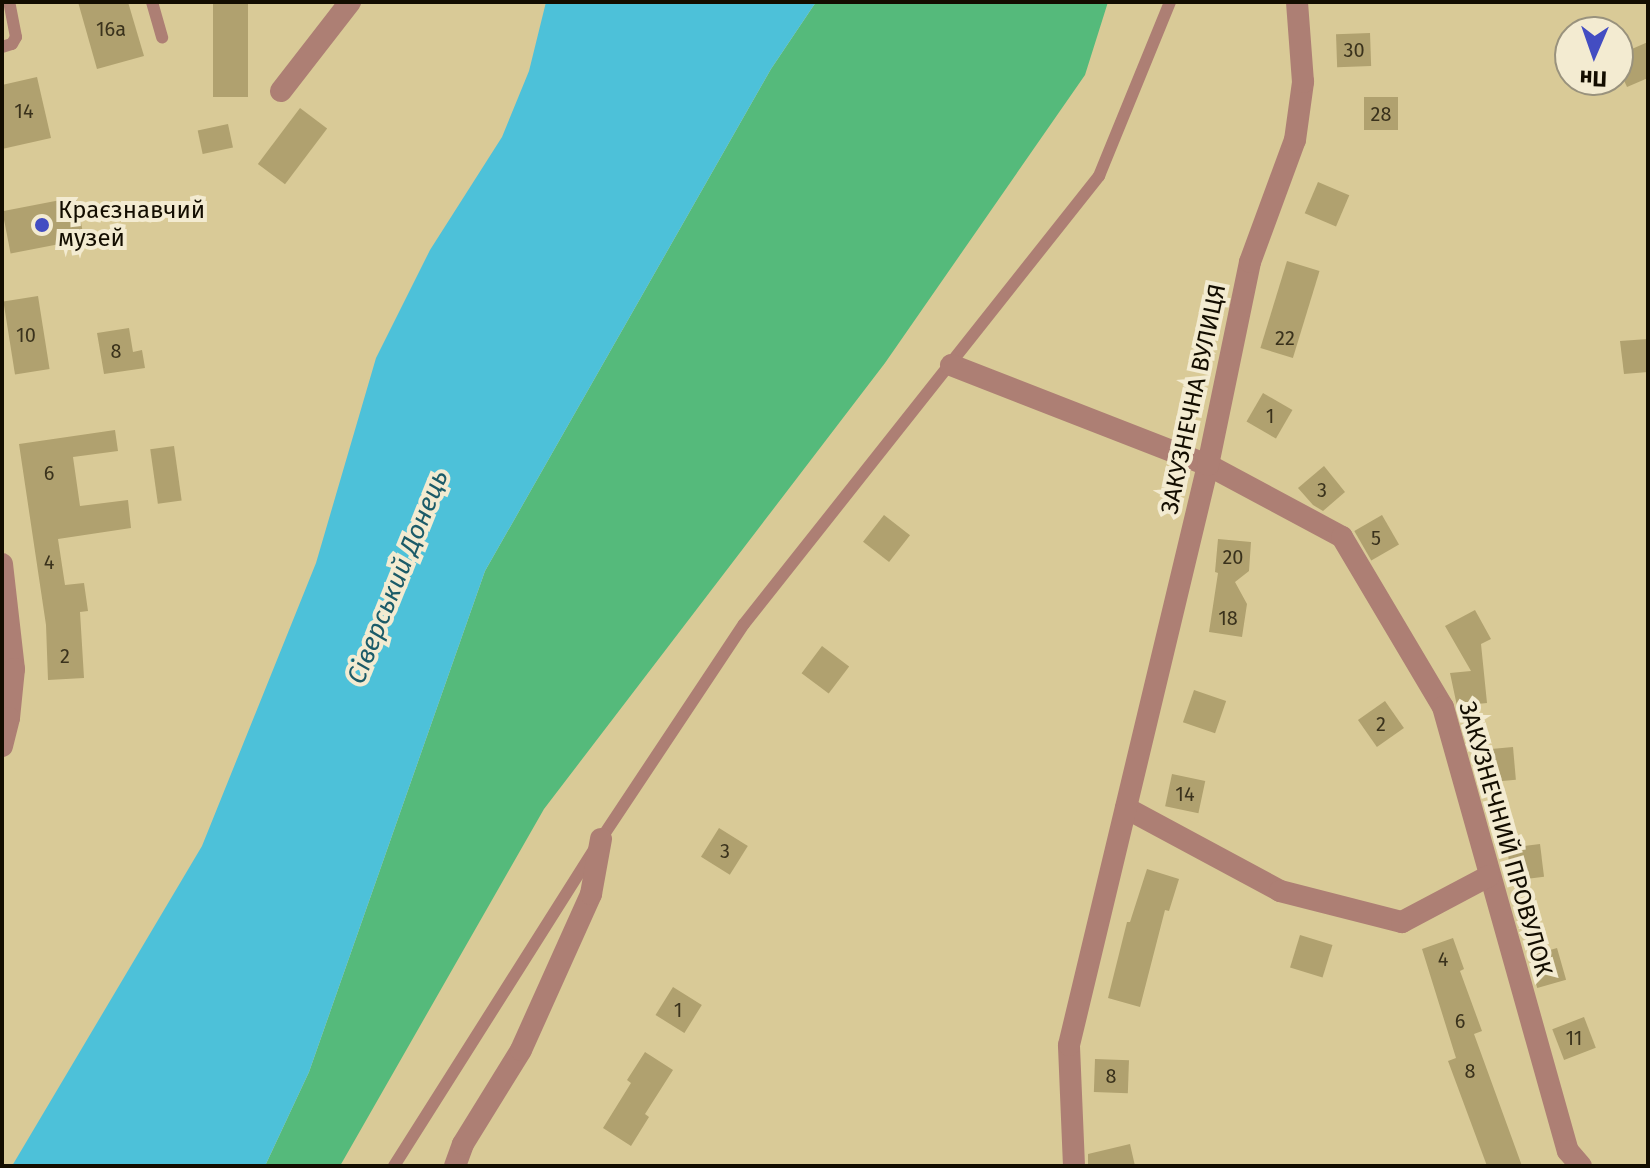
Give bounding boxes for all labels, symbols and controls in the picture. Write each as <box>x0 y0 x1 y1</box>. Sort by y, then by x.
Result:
north arrow <box>1554 16 1634 96</box>
house number: 16а <box>96 17 126 41</box>
house number: 30 <box>1343 38 1365 62</box>
text: Пн <box>1579 65 1607 92</box>
house number: 14 <box>14 99 34 123</box>
house number: 28 <box>1371 102 1391 126</box>
place label: Краєзнавчий музей <box>58 197 205 253</box>
marker: Краєзнавчий музей <box>33 216 51 234</box>
street label: ЗАКУЗНЕЧНА ВУЛИЦЯ <box>1156 281 1232 517</box>
house number: 10 <box>16 323 36 347</box>
house number: 22 <box>1275 326 1295 350</box>
house number: 8 <box>110 339 122 363</box>
house number: 1 <box>1266 404 1274 428</box>
house number: 6 <box>44 461 54 485</box>
water label: Сіверський Донець <box>341 466 455 688</box>
house number: 3 <box>1317 478 1327 502</box>
house number: 5 <box>1371 526 1381 550</box>
house number: 20 <box>1222 545 1244 569</box>
house number: 4 <box>44 550 54 574</box>
house number: 18 <box>1218 606 1238 630</box>
house number: 2 <box>60 644 70 668</box>
street label: ЗАКУЗНЕЧНИЙ ПРОВУЛОК <box>1452 699 1558 979</box>
house number: 2 <box>1376 712 1386 736</box>
house number: 14 <box>1175 782 1195 806</box>
house number: 3 <box>720 839 730 863</box>
house number: 4 <box>1438 947 1448 971</box>
house number: 1 <box>674 998 682 1022</box>
house number: 6 <box>1455 1009 1465 1033</box>
house number: 11 <box>1565 1026 1583 1050</box>
house number: 8 <box>1464 1059 1476 1083</box>
house number: 8 <box>1105 1064 1117 1088</box>

